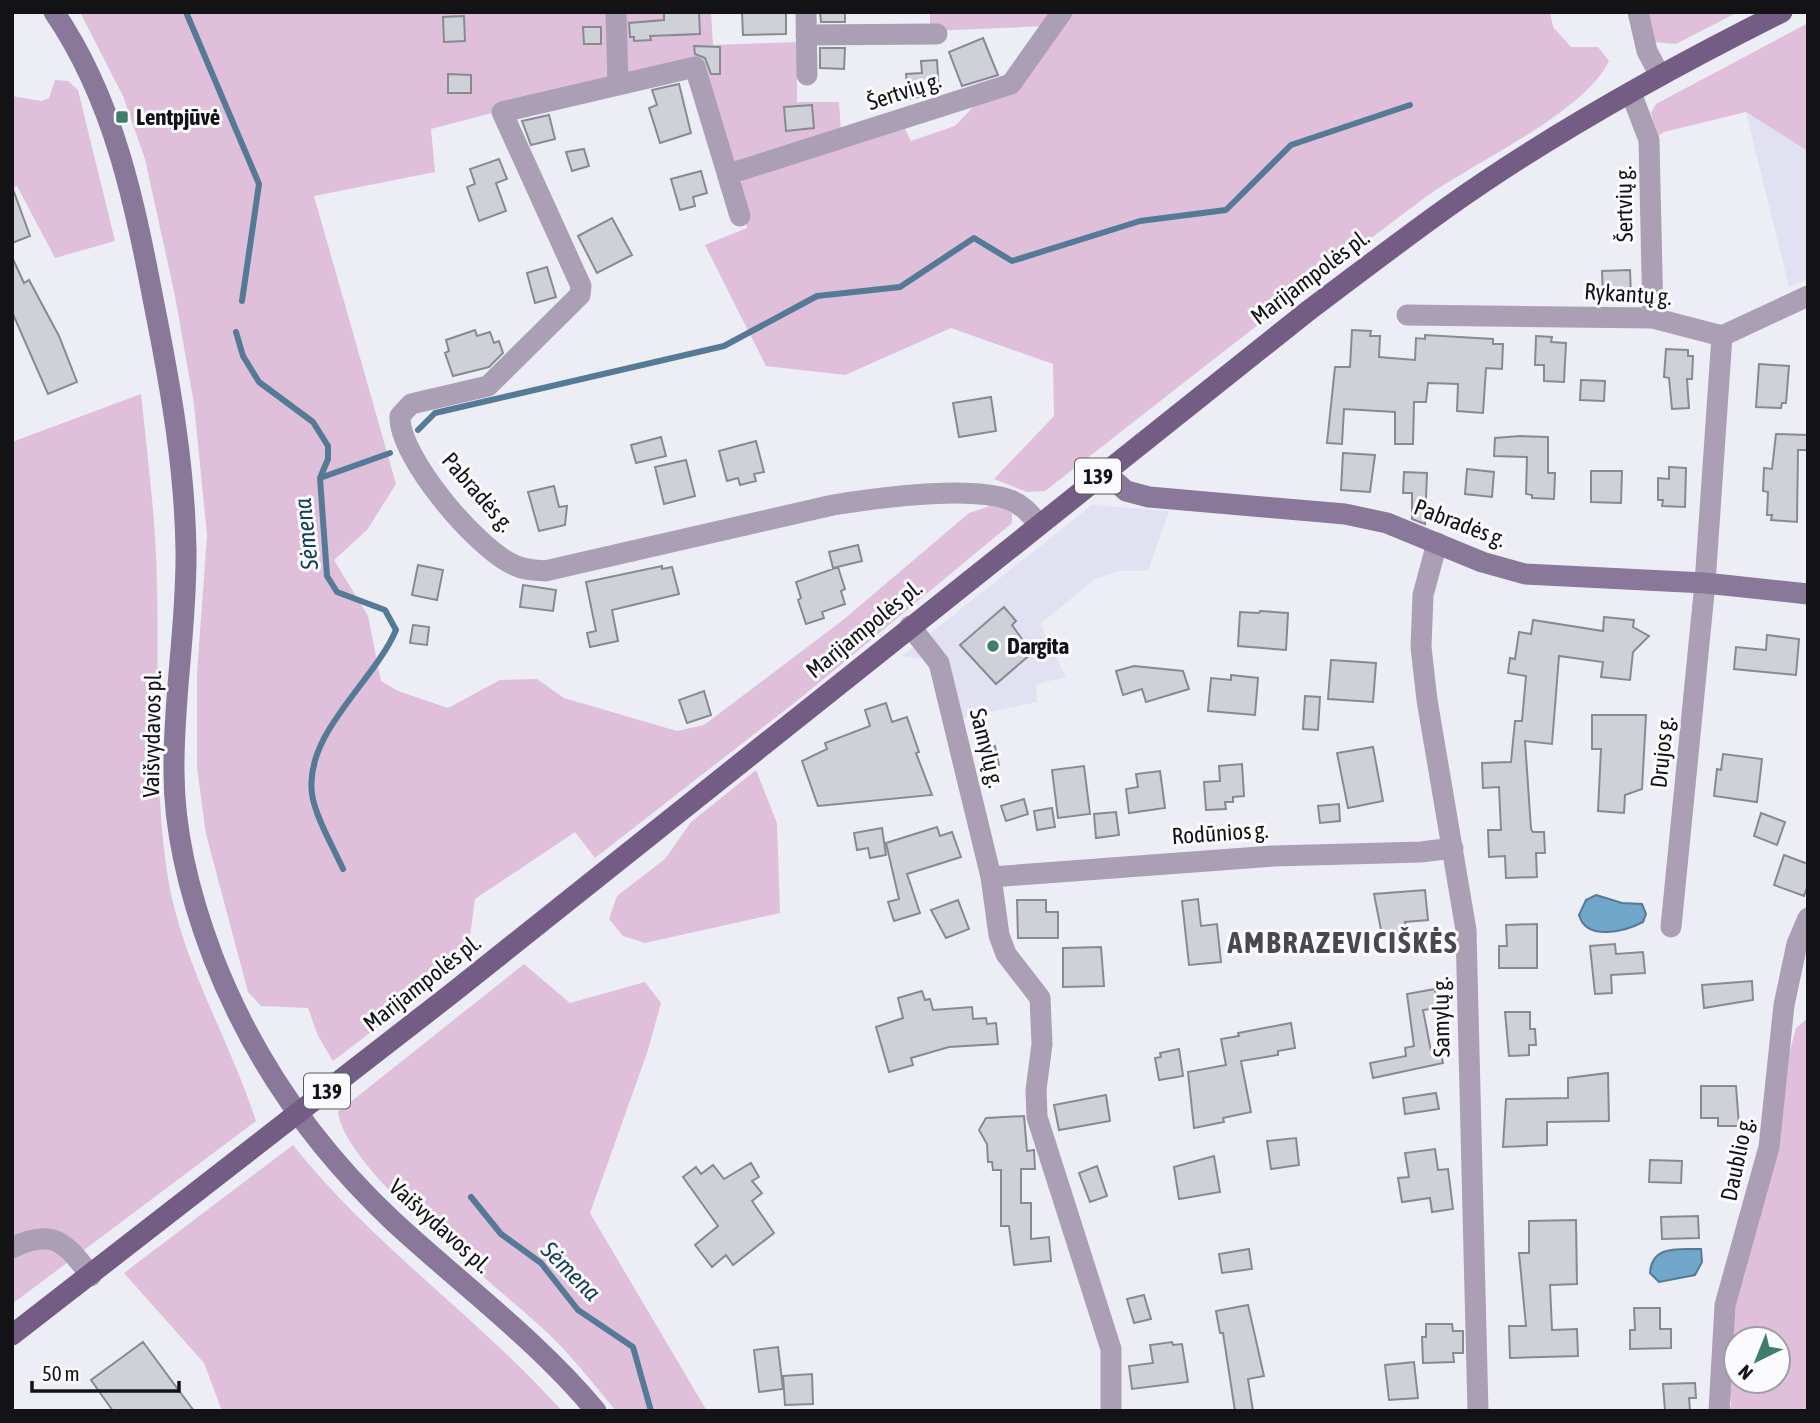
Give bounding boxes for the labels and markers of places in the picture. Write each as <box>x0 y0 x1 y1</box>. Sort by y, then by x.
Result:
place label: Lentpjūvė <box>136 104 220 130</box>
marker: Lentpjūvė <box>114 109 130 125</box>
place label: Dargita <box>1007 633 1069 659</box>
marker: Dargita <box>985 638 1001 654</box>

